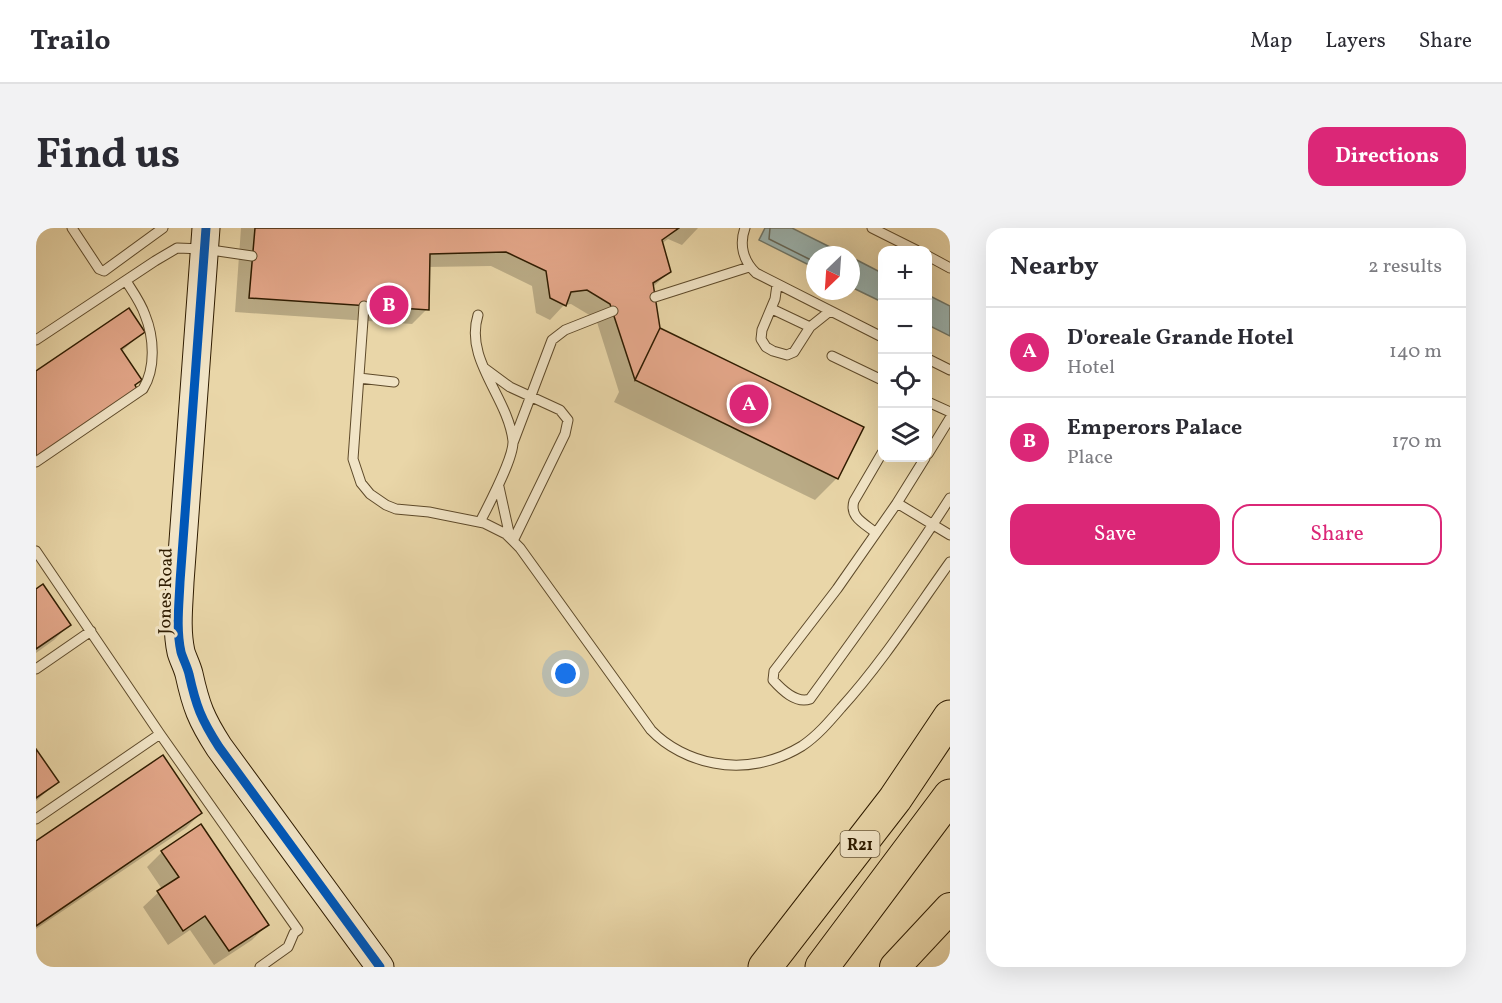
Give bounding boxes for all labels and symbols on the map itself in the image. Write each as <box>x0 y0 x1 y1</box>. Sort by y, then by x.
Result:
north arrow <box>806 246 860 300</box>
pin: B <box>370 282 408 328</box>
pin: A <box>730 382 768 426</box>
street label: Jones Road <box>153 547 180 635</box>
your location <box>551 659 580 688</box>
road number: R21 <box>840 831 880 857</box>

